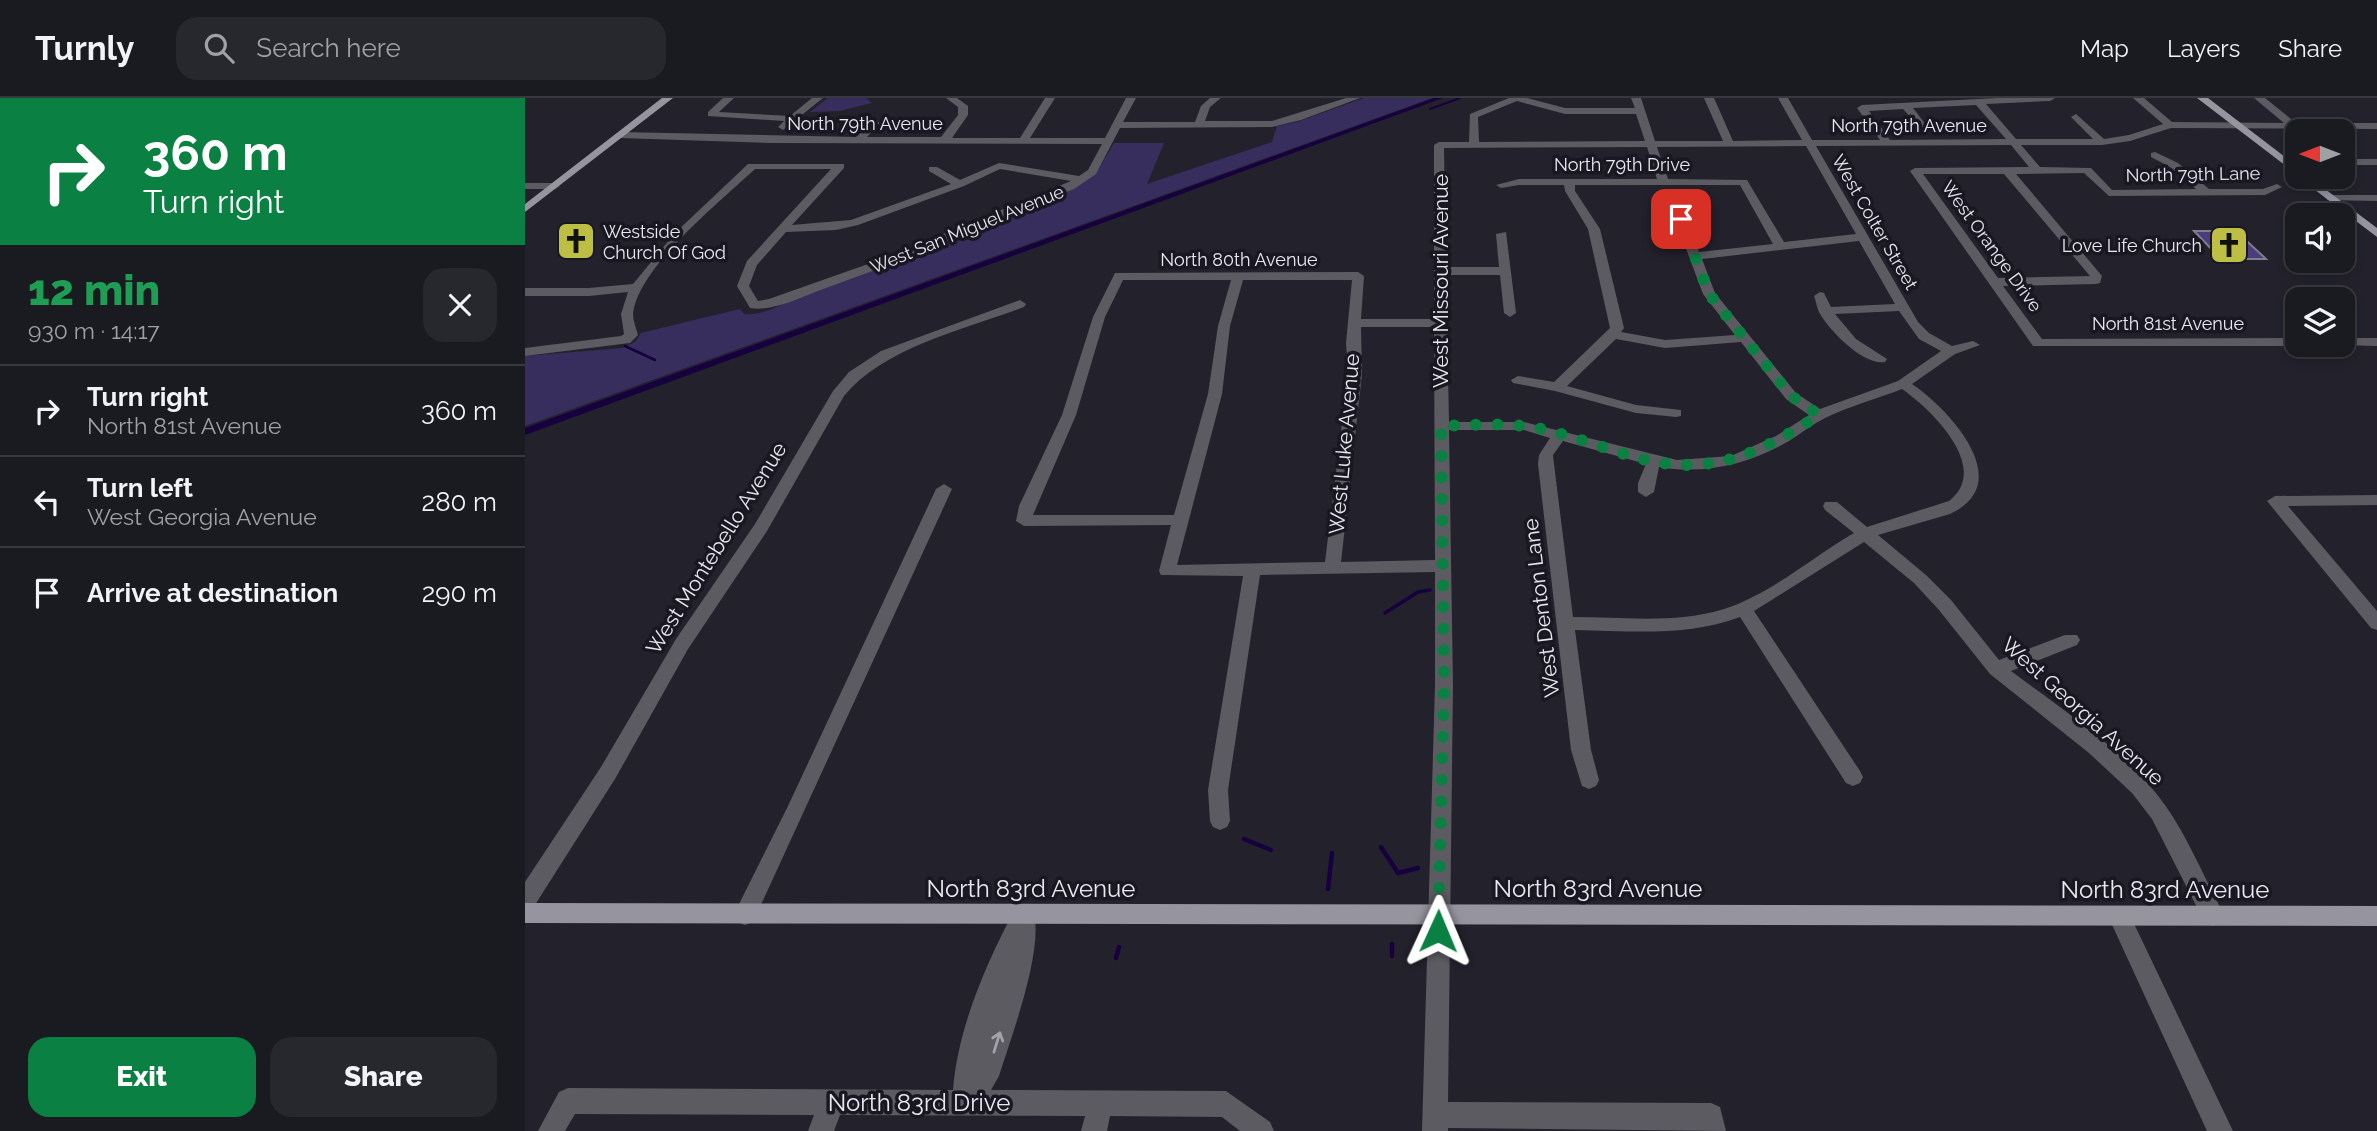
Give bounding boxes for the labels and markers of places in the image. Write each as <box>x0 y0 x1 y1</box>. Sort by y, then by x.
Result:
pin <box>1651 189 1711 249</box>
church icon: Westside Church Of God <box>555 220 597 262</box>
place label: Westside Church Of God <box>603 221 726 263</box>
church icon: Love Life Church <box>2208 224 2250 266</box>
place label: Love Life Church <box>2062 235 2202 256</box>

